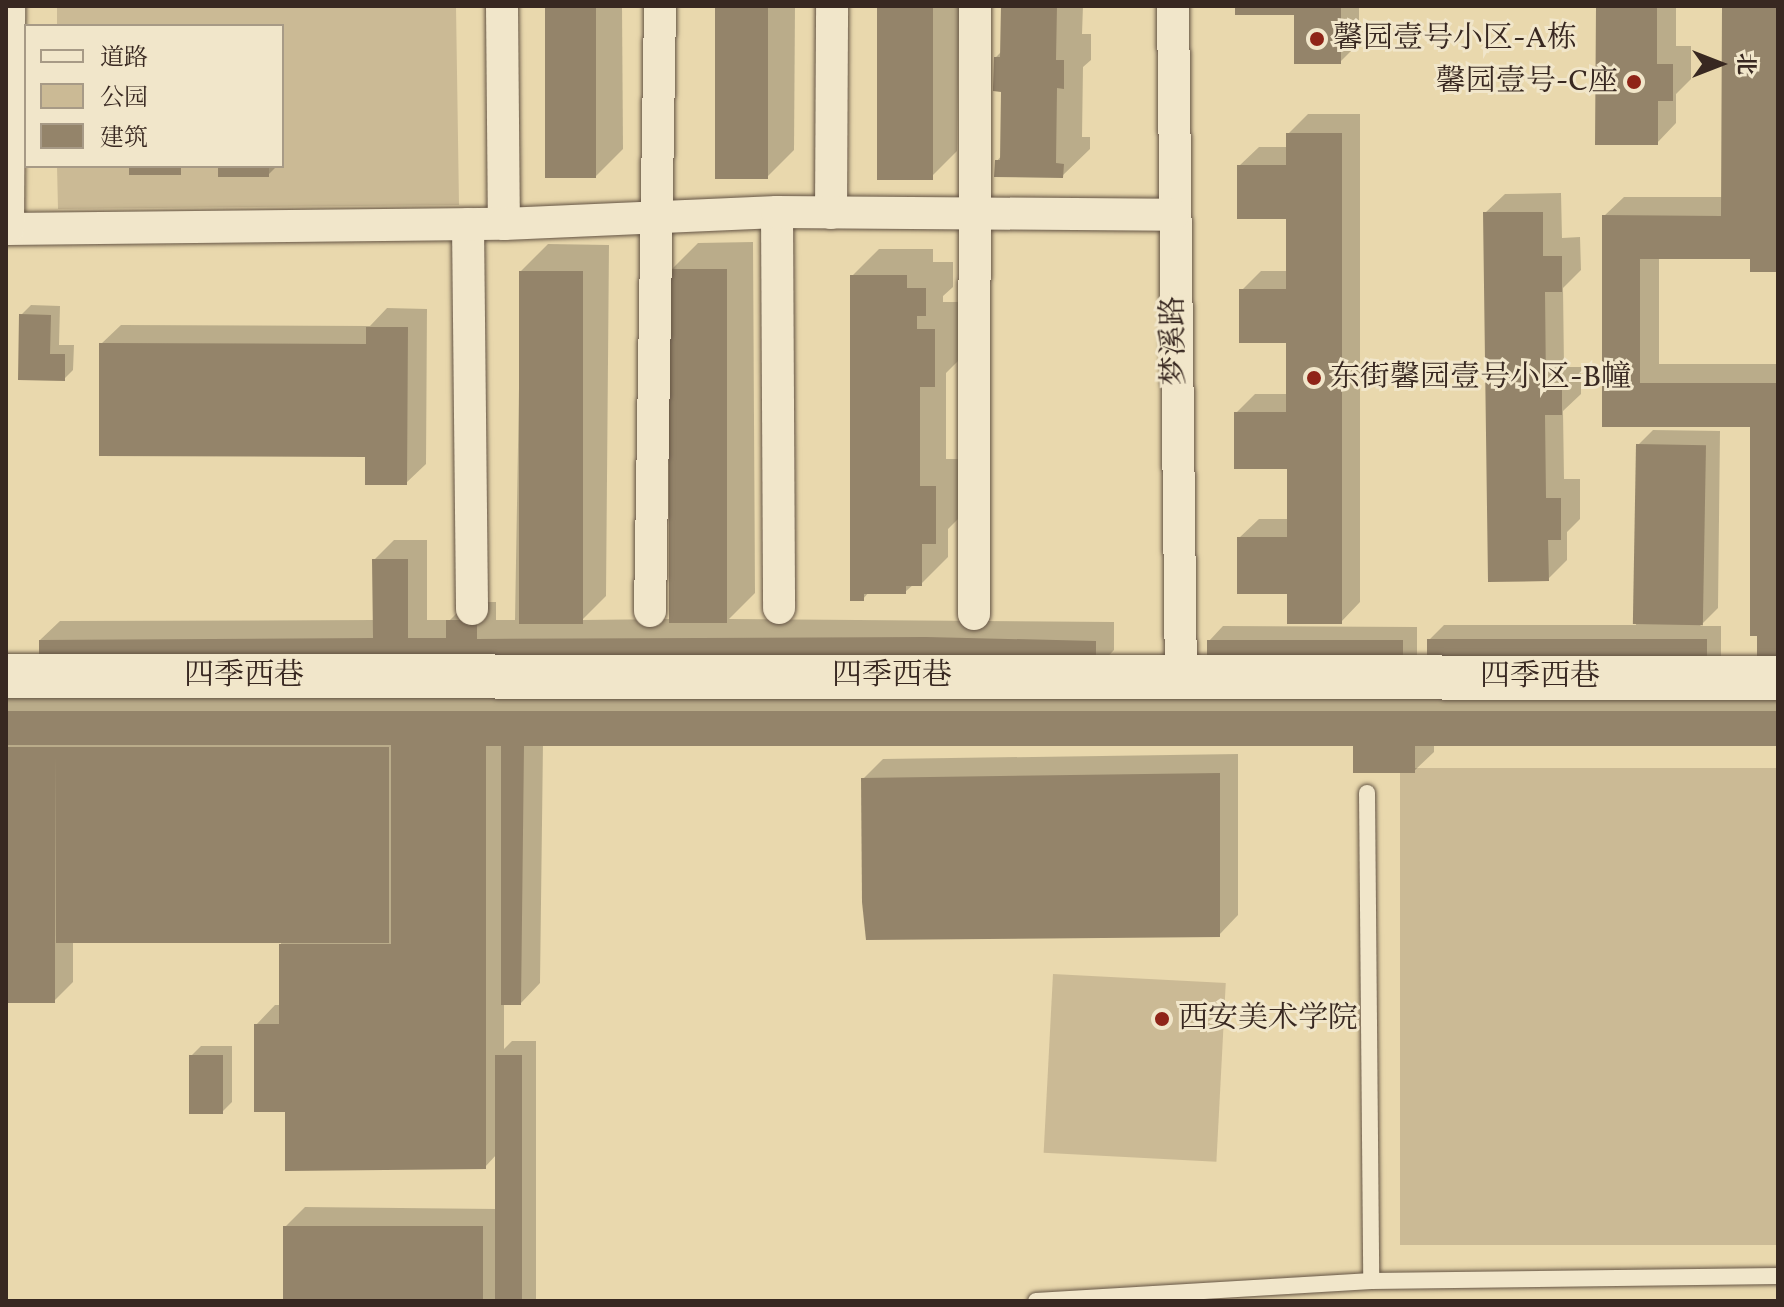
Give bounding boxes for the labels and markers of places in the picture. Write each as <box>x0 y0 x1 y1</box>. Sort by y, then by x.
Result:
place label: 馨园壹号小区-A栋 <box>1333 21 1575 57</box>
marker: 馨园壹号小区-A栋 <box>1308 30 1326 48</box>
place label: 馨园壹号-C座 <box>1435 64 1618 100</box>
marker: 馨园壹号-C座 <box>1625 73 1643 91</box>
place label: 东街馨园壹号小区-B幢 <box>1330 360 1630 396</box>
marker: 东街馨园壹号小区-B幢 <box>1305 369 1323 387</box>
place label: 西安美术学院 <box>1178 1001 1358 1037</box>
marker: 西安美术学院 <box>1153 1010 1171 1028</box>

